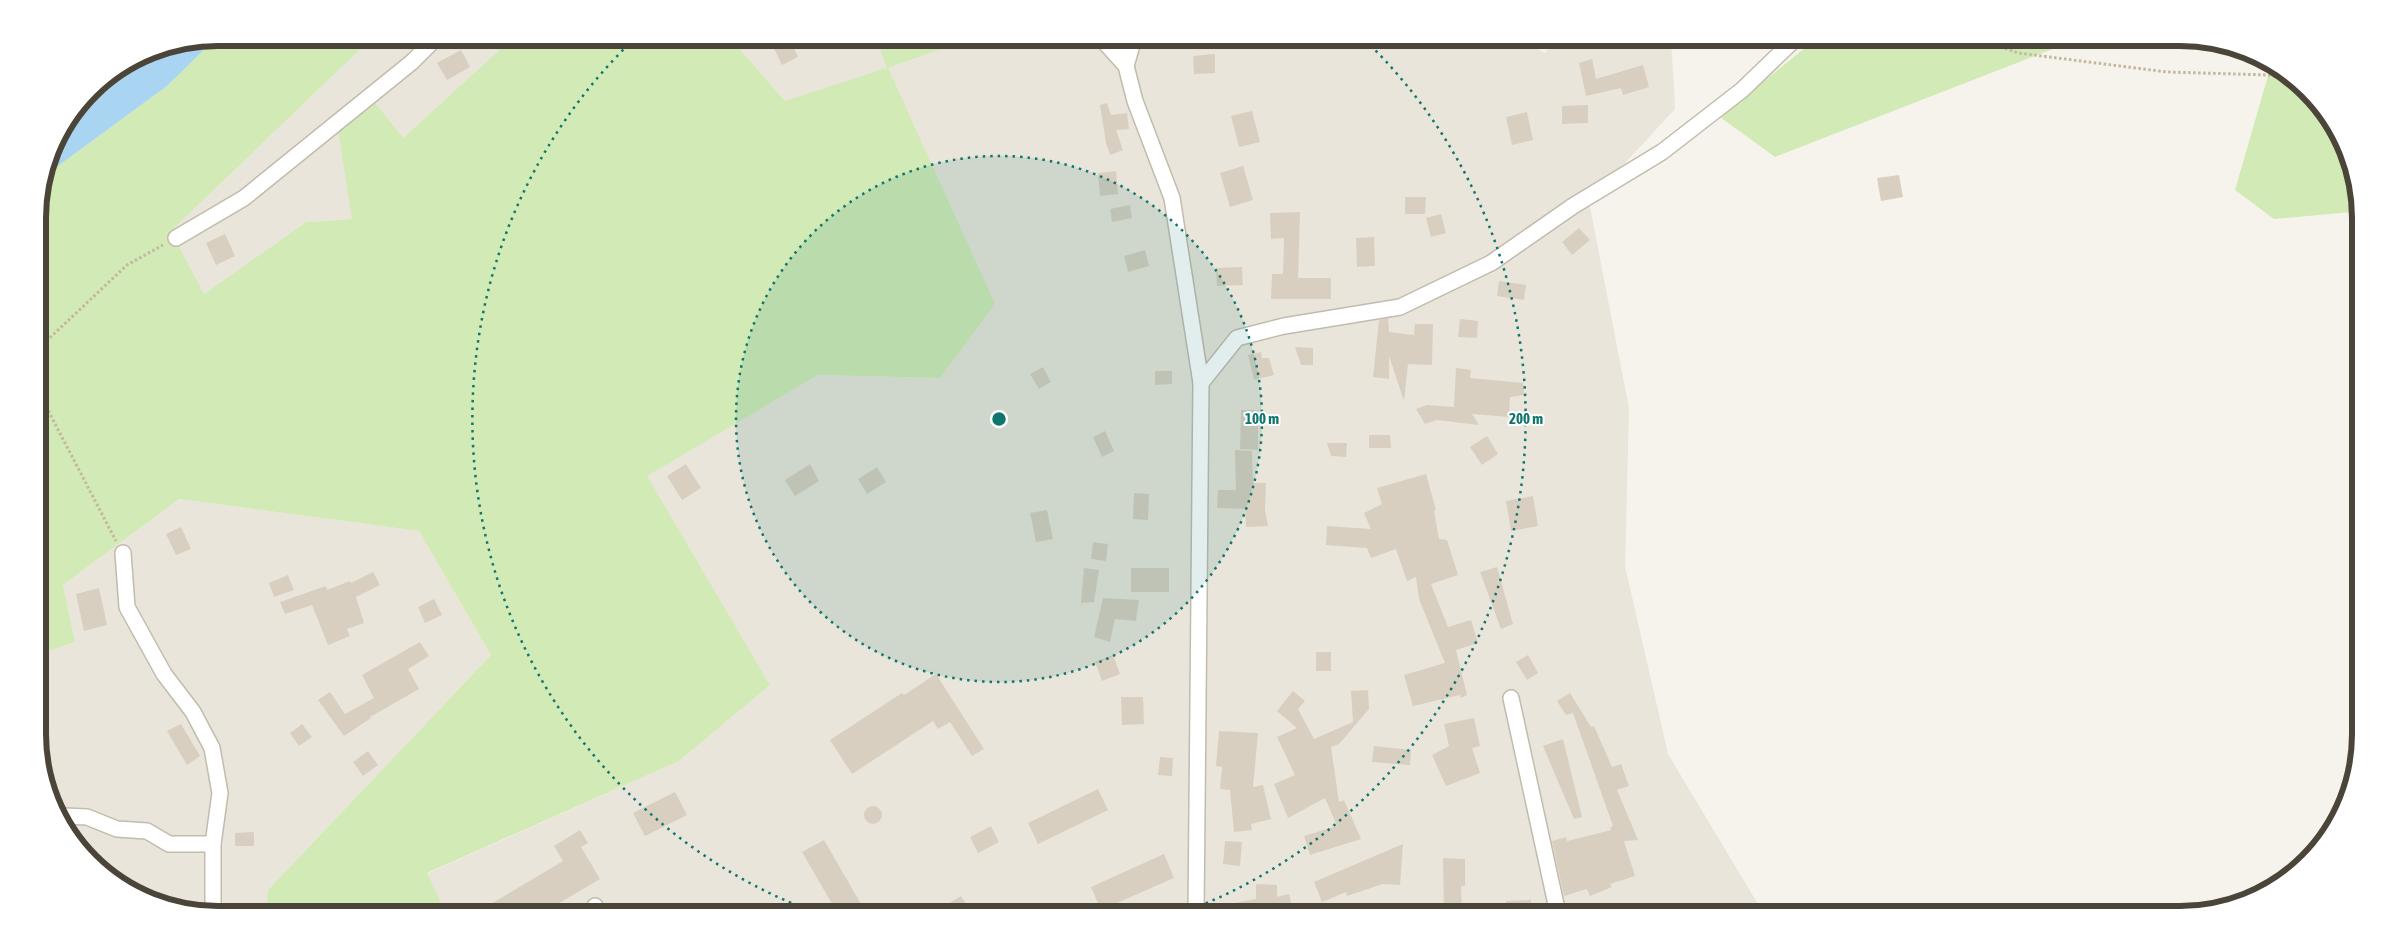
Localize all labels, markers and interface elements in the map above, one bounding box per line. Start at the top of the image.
centre of rings [990,410,1008,428]
text: 100 m [1245,410,1279,427]
text: 200 m [1509,410,1543,427]

